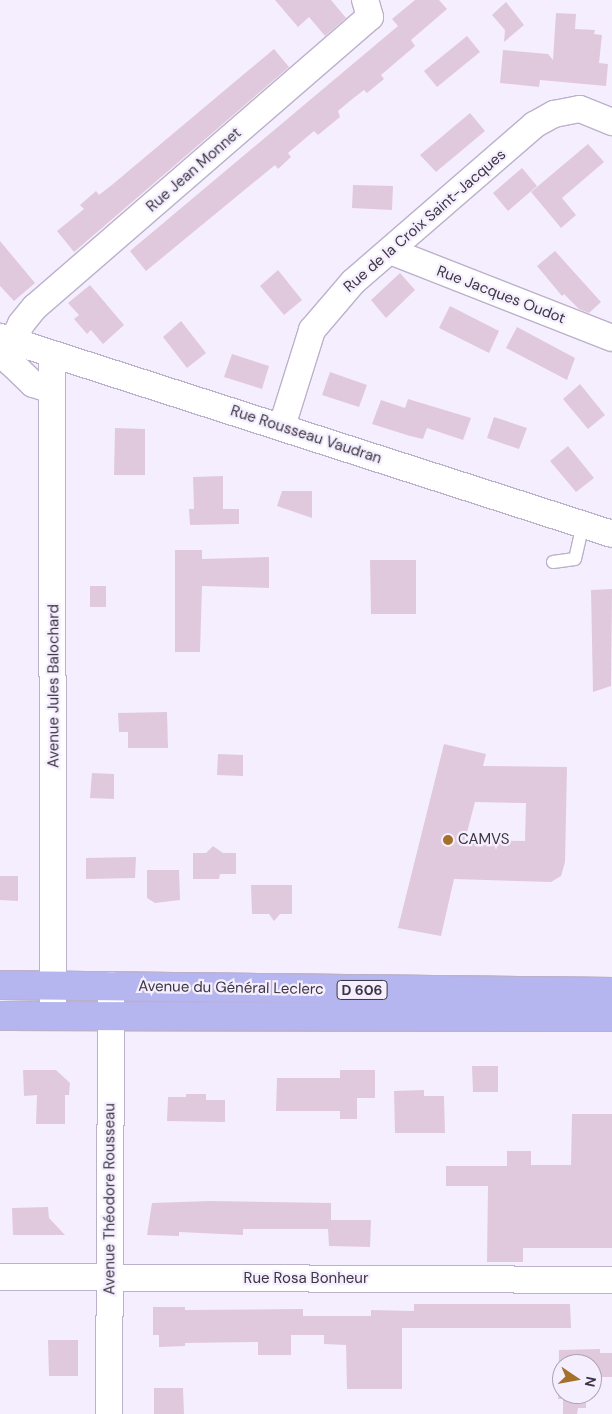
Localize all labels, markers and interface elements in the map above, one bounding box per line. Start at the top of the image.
street label: Rue Jean Monnet [143,124,245,216]
street label: Rue de la Croix Saint-Jacques [340,146,510,296]
street label: Rue Jacques Oudot [434,262,568,328]
street label: Rue Rousseau Vaudran [228,402,384,468]
street label: Avenue Jules Balochard [45,604,63,768]
place label: CAMVS [458,831,509,849]
marker: CAMVS [442,834,454,846]
street label: Avenue du Général Leclerc [138,977,324,999]
road number: D 606 [336,978,388,1002]
street label: Avenue Théodore Rousseau [101,1103,119,1295]
street label: Rue Rosa Bonheur [244,1270,368,1288]
north arrow [552,1354,602,1404]
text: N [581,1375,601,1389]

